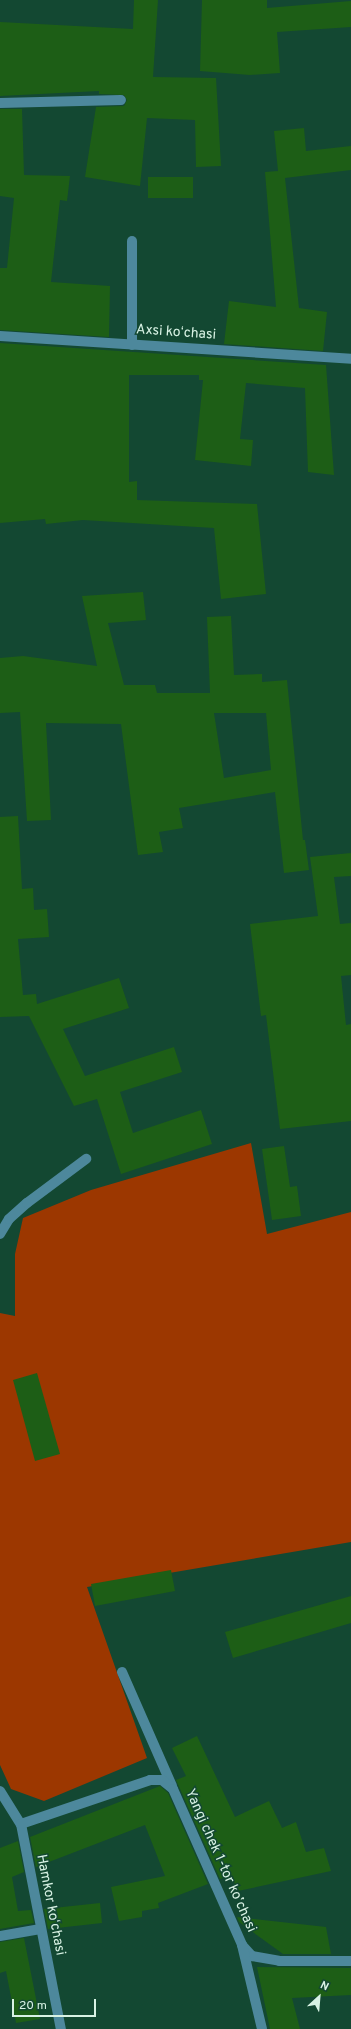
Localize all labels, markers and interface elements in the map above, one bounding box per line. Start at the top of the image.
street label: Axsi koʻchasi [135,322,217,344]
street label: Yangi chek 1-tor koʼchasi [181,1787,259,1935]
street label: Hamkor koʻchasi [32,1853,68,1957]
north arrow [299,1977,339,2017]
text: N [318,1978,331,1994]
scale bar [14,1991,98,2017]
text: 20 m [19,1998,47,2014]

